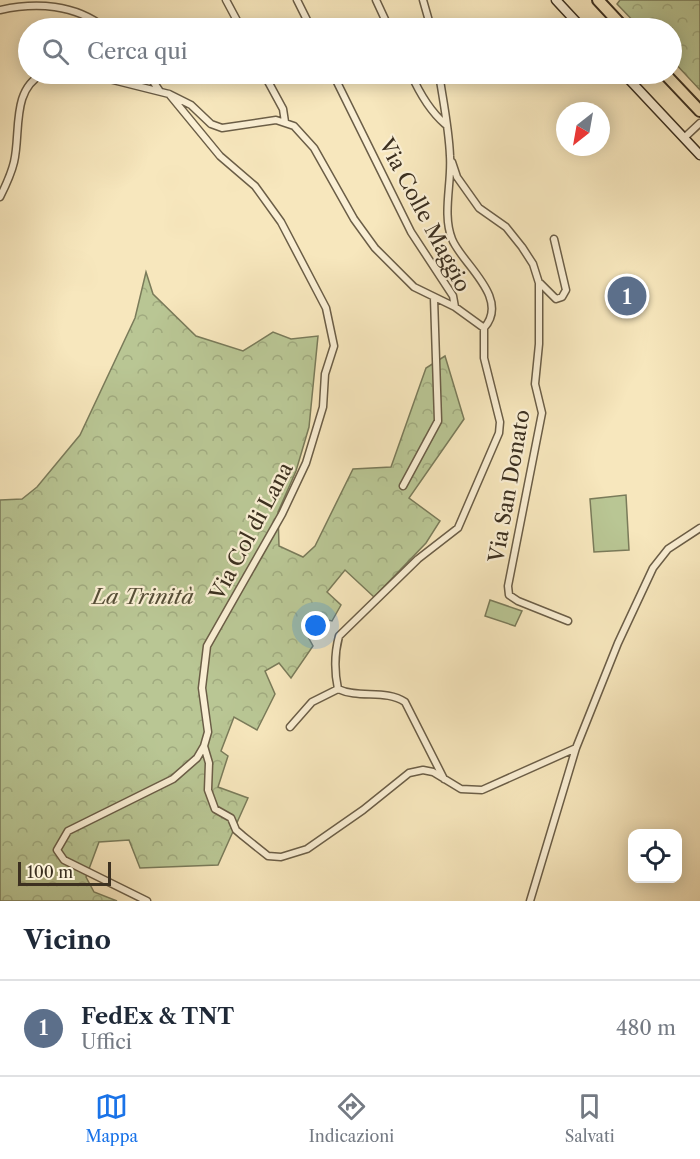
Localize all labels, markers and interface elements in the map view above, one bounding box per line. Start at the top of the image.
search box [18,18,682,84]
icon: search [39,35,72,68]
text: Cerca qui [87,38,188,65]
north arrow [556,102,610,156]
street label: Via Colle Maggio [374,133,476,296]
pin: 1 [608,274,646,318]
street label: Via San Donato [483,408,535,565]
street label: Via Col di Lana [204,457,298,605]
park label: La Trinità [90,584,194,609]
your location [301,611,330,640]
map controls [628,829,682,883]
button: locate [628,829,682,883]
scale bar [18,859,111,886]
text: 100 m [27,862,73,882]
text: Vicino [24,924,111,956]
text: FedEx & TNT [81,1003,234,1030]
text: 1 [39,1016,48,1040]
text: 480 m [616,1016,676,1040]
text: Uffici [81,1030,132,1054]
tab: Mappa [85,1090,138,1146]
tab: Indicazioni [309,1090,394,1146]
tab: Salvati [565,1090,615,1146]

